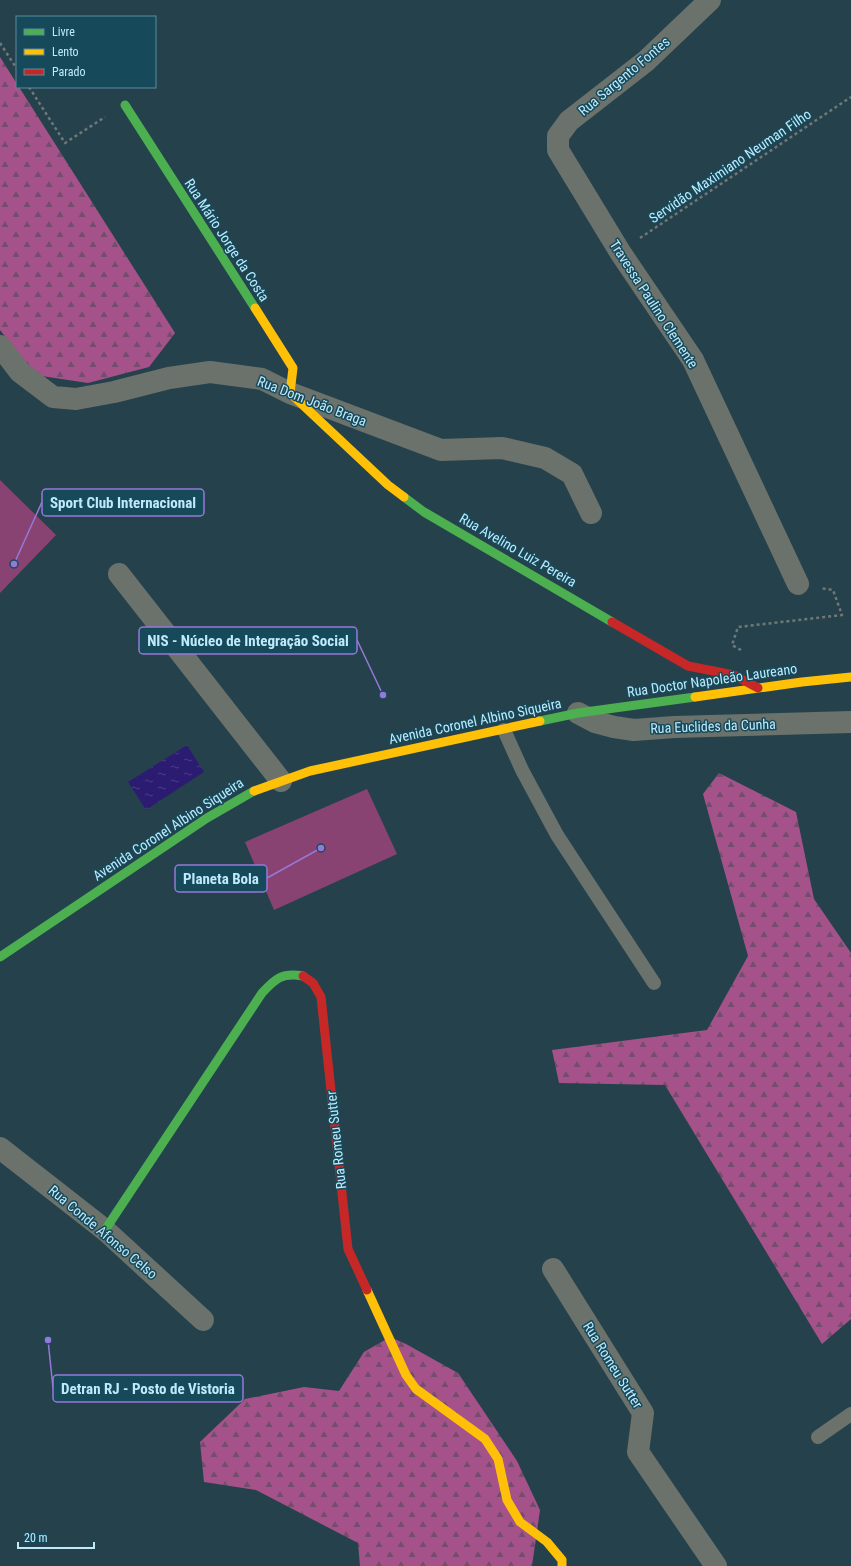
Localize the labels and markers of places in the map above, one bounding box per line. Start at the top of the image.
callout: Sport Club Internacional [42,489,204,516]
callout: NIS - Núcleo de Integração Social [139,627,357,654]
callout: Planeta Bola [175,865,267,892]
callout: Detran RJ - Posto de Vistoria [53,1375,243,1402]

